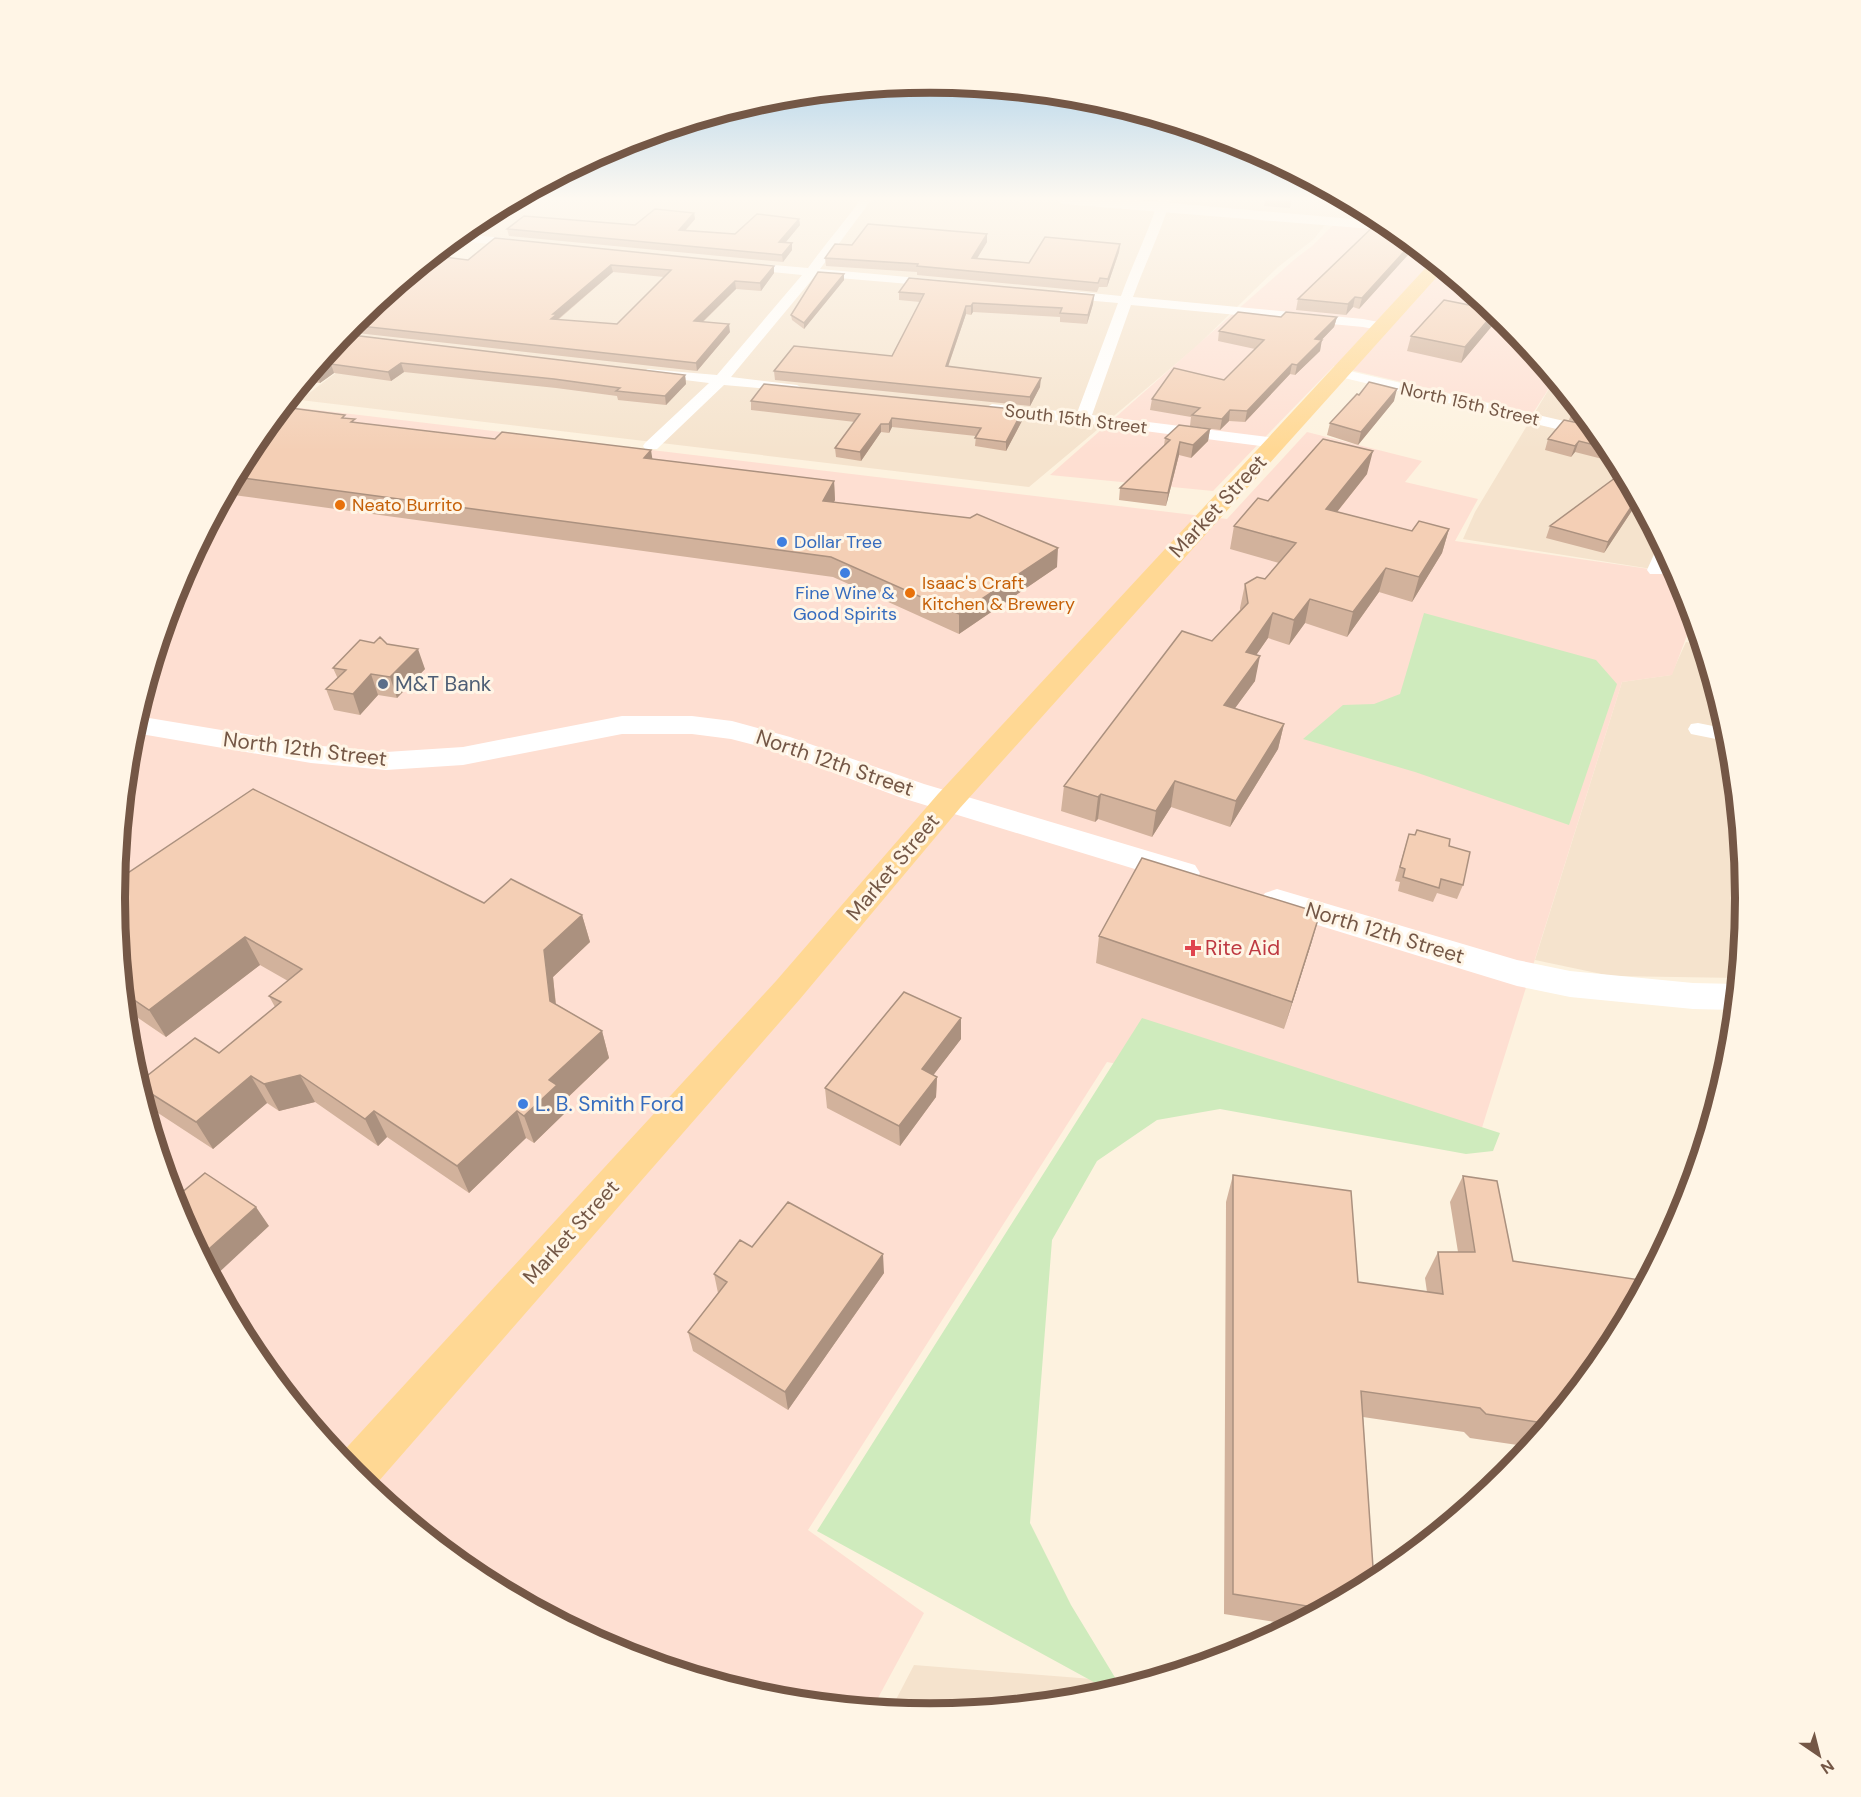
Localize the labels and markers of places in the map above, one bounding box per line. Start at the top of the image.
place label: Neato Burrito [352,493,463,517]
marker: Neato Burrito [333,498,347,512]
place label: Dollar Tree [794,530,882,554]
marker: Dollar Tree [775,535,789,549]
marker: Fine Wine & Good Spirits [838,566,852,580]
place label: Isaac's Craft Kitchen & Brewery [922,571,1075,616]
place label: Fine Wine & Good Spirits [793,581,897,626]
marker: Isaac's Craft Kitchen & Brewery [903,586,917,600]
place label: M&T Bank [395,670,492,698]
marker: M&T Bank [376,677,390,691]
place label: Rite Aid [1205,934,1280,962]
marker: Rite Aid [1186,941,1200,955]
place label: L. B. Smith Ford [535,1090,684,1118]
marker: L. B. Smith Ford [516,1097,530,1111]

